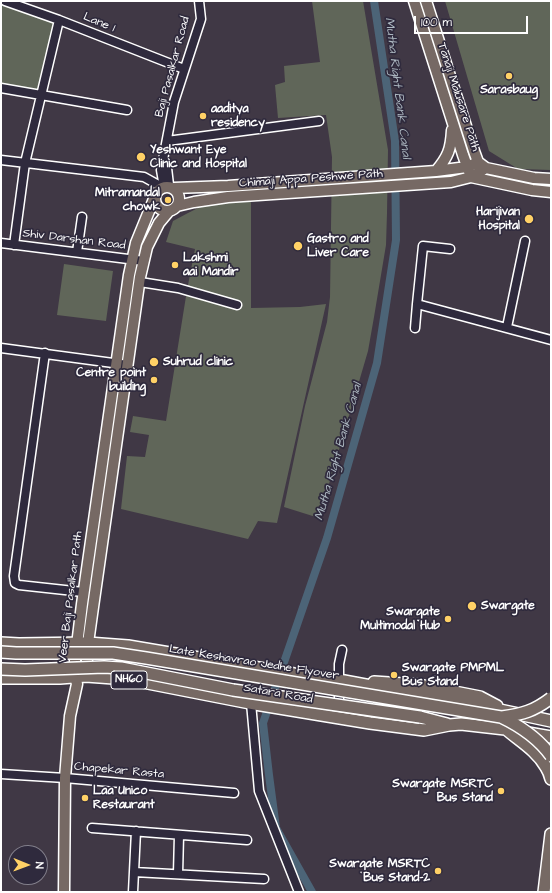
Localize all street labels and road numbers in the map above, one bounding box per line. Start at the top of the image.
street label: Lane 1 [81,10,117,36]
street label: Baji Pasalkar Road [153,15,193,119]
street label: Tanaji Malusare Path [434,41,482,153]
street label: Chimaji Appa Peshwe Path [239,167,383,191]
street label: Shiv Darshan Road [22,227,126,253]
street label: Veer Baji Pasalkar Path [56,530,86,664]
street label: Late Keshavrao Jedhe Flyover [168,642,340,684]
road number: NH60 [111,671,147,689]
street label: Satara Road [242,681,314,707]
street label: Chapekar Rasta [73,760,165,782]

